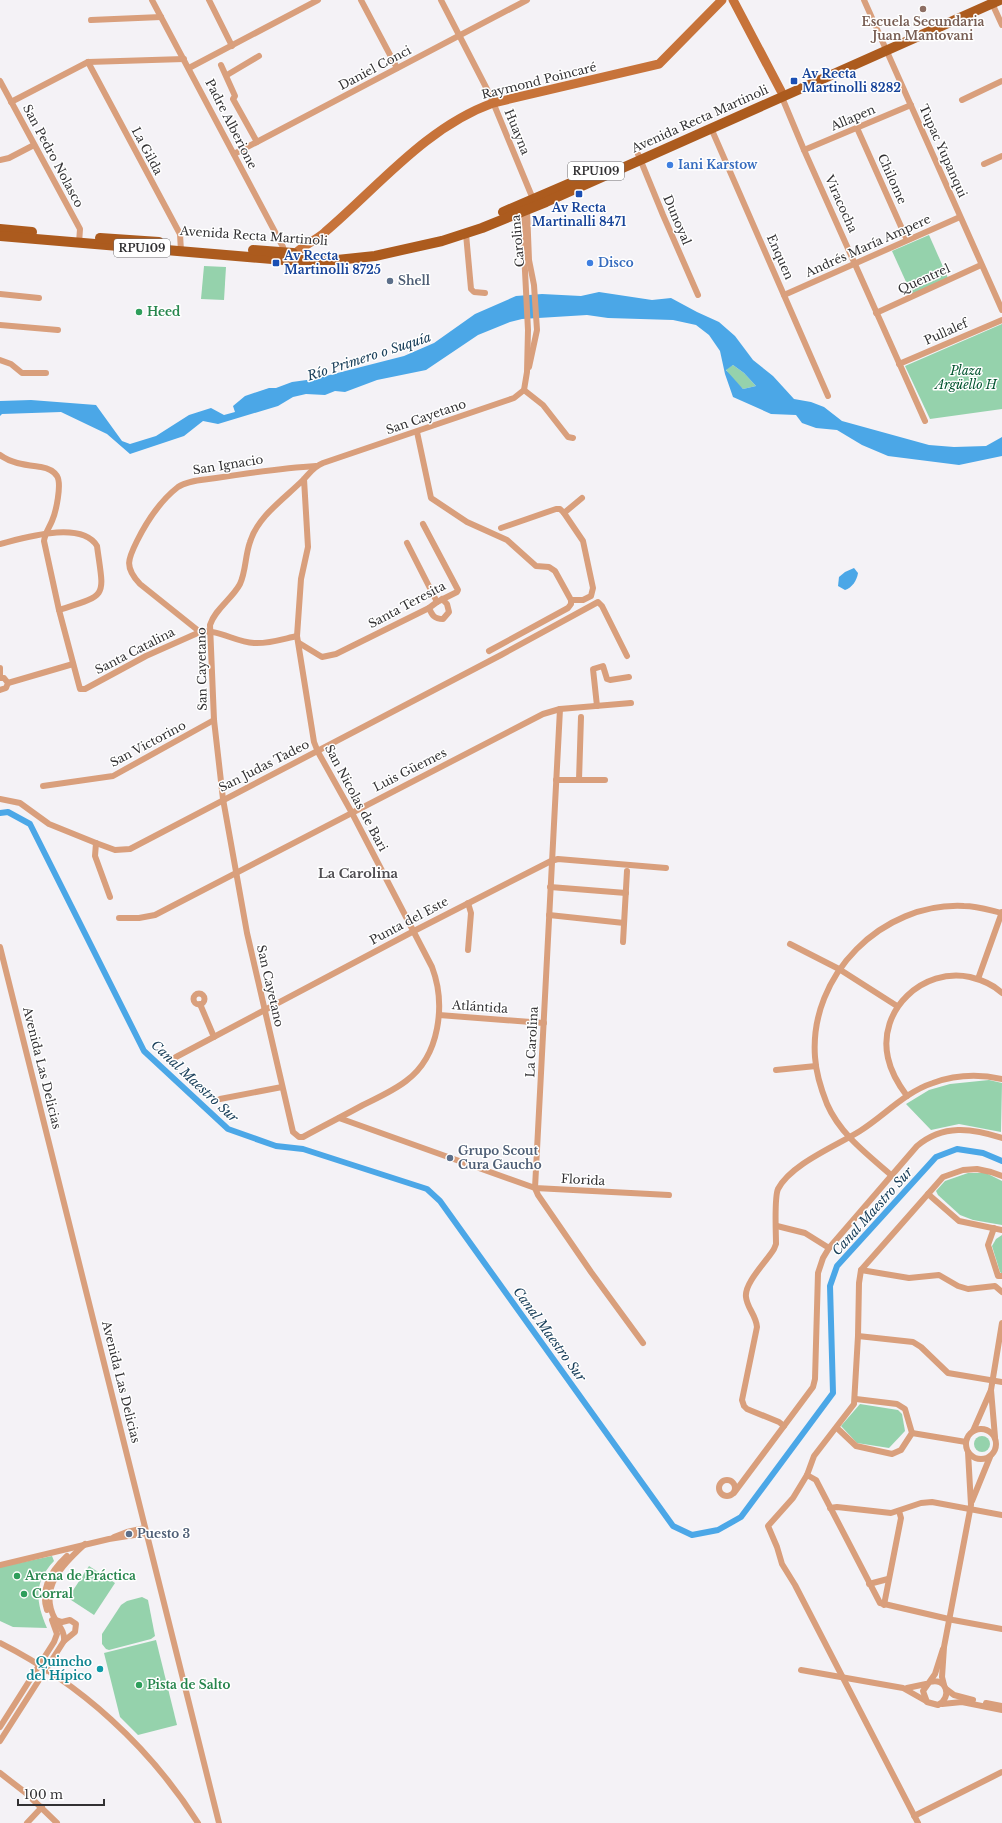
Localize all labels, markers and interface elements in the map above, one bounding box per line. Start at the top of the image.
marker: Escuela Secundaria Juan Mantovani [918,4,928,14]
place label: Escuela Secundaria Juan Mantovani [862,14,984,43]
street label: Daniel Conci [336,42,414,93]
street label: Raymond Poincaré [480,59,598,102]
place label: Av Recta Martinolli 8282 [801,66,901,95]
street label: Padre Alberione [202,76,261,171]
marker: Av Recta Martinolli 8282 [789,76,799,86]
street label: Avenida Recta Martinoli [628,82,771,156]
street label: Allapen [827,101,877,134]
street label: San Pedro Nolasco [20,102,87,210]
street label: Tupac Yupanqui [916,102,971,200]
street label: Huayna [502,107,534,157]
street label: La Gilda [129,124,166,177]
street label: Chilome [875,151,910,206]
place label: Iani Karstow [678,157,758,172]
marker: Iani Karstow [665,160,675,170]
road number: RPU109 [568,162,624,180]
street label: Viracocha [822,172,861,235]
marker: Av Recta Martinalli 8471 [574,189,584,199]
street label: Dunoyal [660,193,695,247]
place label: Av Recta Martinalli 8471 [532,200,626,229]
street label: Andrés María Ampere [802,211,933,280]
street label: Carolina [508,214,527,268]
street label: Avenida Recta Martinoli [179,223,329,248]
street label: Enquen [764,232,797,282]
road number: RPU109 [114,239,170,257]
place label: Av Recta Martinolli 8725 [283,248,381,277]
place label: Disco [598,255,634,270]
marker: Av Recta Martinolli 8725 [271,258,281,268]
marker: Disco [585,258,595,268]
street label: Quentrel [895,260,952,297]
place label: Shell [398,273,431,288]
marker: Shell [385,276,395,286]
place label: Heed [147,304,181,319]
marker: Heed [134,307,144,317]
street label: Pullalef [922,314,972,348]
water label: Río Primero o Suquía [304,328,433,385]
park label: Plaza Argüello H [933,363,998,392]
street label: San Cayetano [384,396,468,437]
street label: San Ignacio [192,451,264,477]
street label: Santa Teresita [366,578,448,631]
street label: Santa Catalina [92,624,177,677]
street label: San Cayetano [193,627,210,711]
street label: San Victorino [107,717,188,770]
street label: San Judas Tadeo [216,736,312,795]
street label: San Nicolas de Bari [322,742,391,854]
street label: Luis Güemes [371,745,449,794]
district label: La Carolina [318,865,399,882]
street label: Punta del Este [367,893,451,948]
street label: San Cayetano [254,943,287,1029]
street label: Atlántida [451,997,509,1016]
street label: Avenida Las Delicias [20,1004,65,1130]
street label: La Carolina [522,1006,541,1078]
water label: Canal Maestro Sur [148,1037,243,1127]
place label: Grupo Scout Cura Gaucho [458,1143,542,1172]
marker: Grupo Scout Cura Gaucho [445,1153,455,1163]
water label: Canal Maestro Sur [828,1163,917,1259]
street label: Florida [560,1171,606,1188]
water label: Canal Maestro Sur [510,1284,590,1386]
street label: Avenida Las Delicias [99,1318,144,1444]
place label: Puesto 3 [137,1526,190,1541]
marker: Puesto 3 [124,1529,134,1539]
place label: Arena de Práctica [24,1568,136,1583]
marker: Arena de Práctica [12,1571,22,1581]
place label: Corral [32,1586,74,1601]
marker: Corral [19,1589,29,1599]
place label: Quincho del Hípico [26,1654,92,1683]
marker: Quincho del Hípico [95,1664,105,1674]
place label: Pista de Salto [147,1677,230,1692]
marker: Pista de Salto [134,1680,144,1690]
scale bar [18,1781,104,1807]
text: 100 m [24,1787,63,1802]

